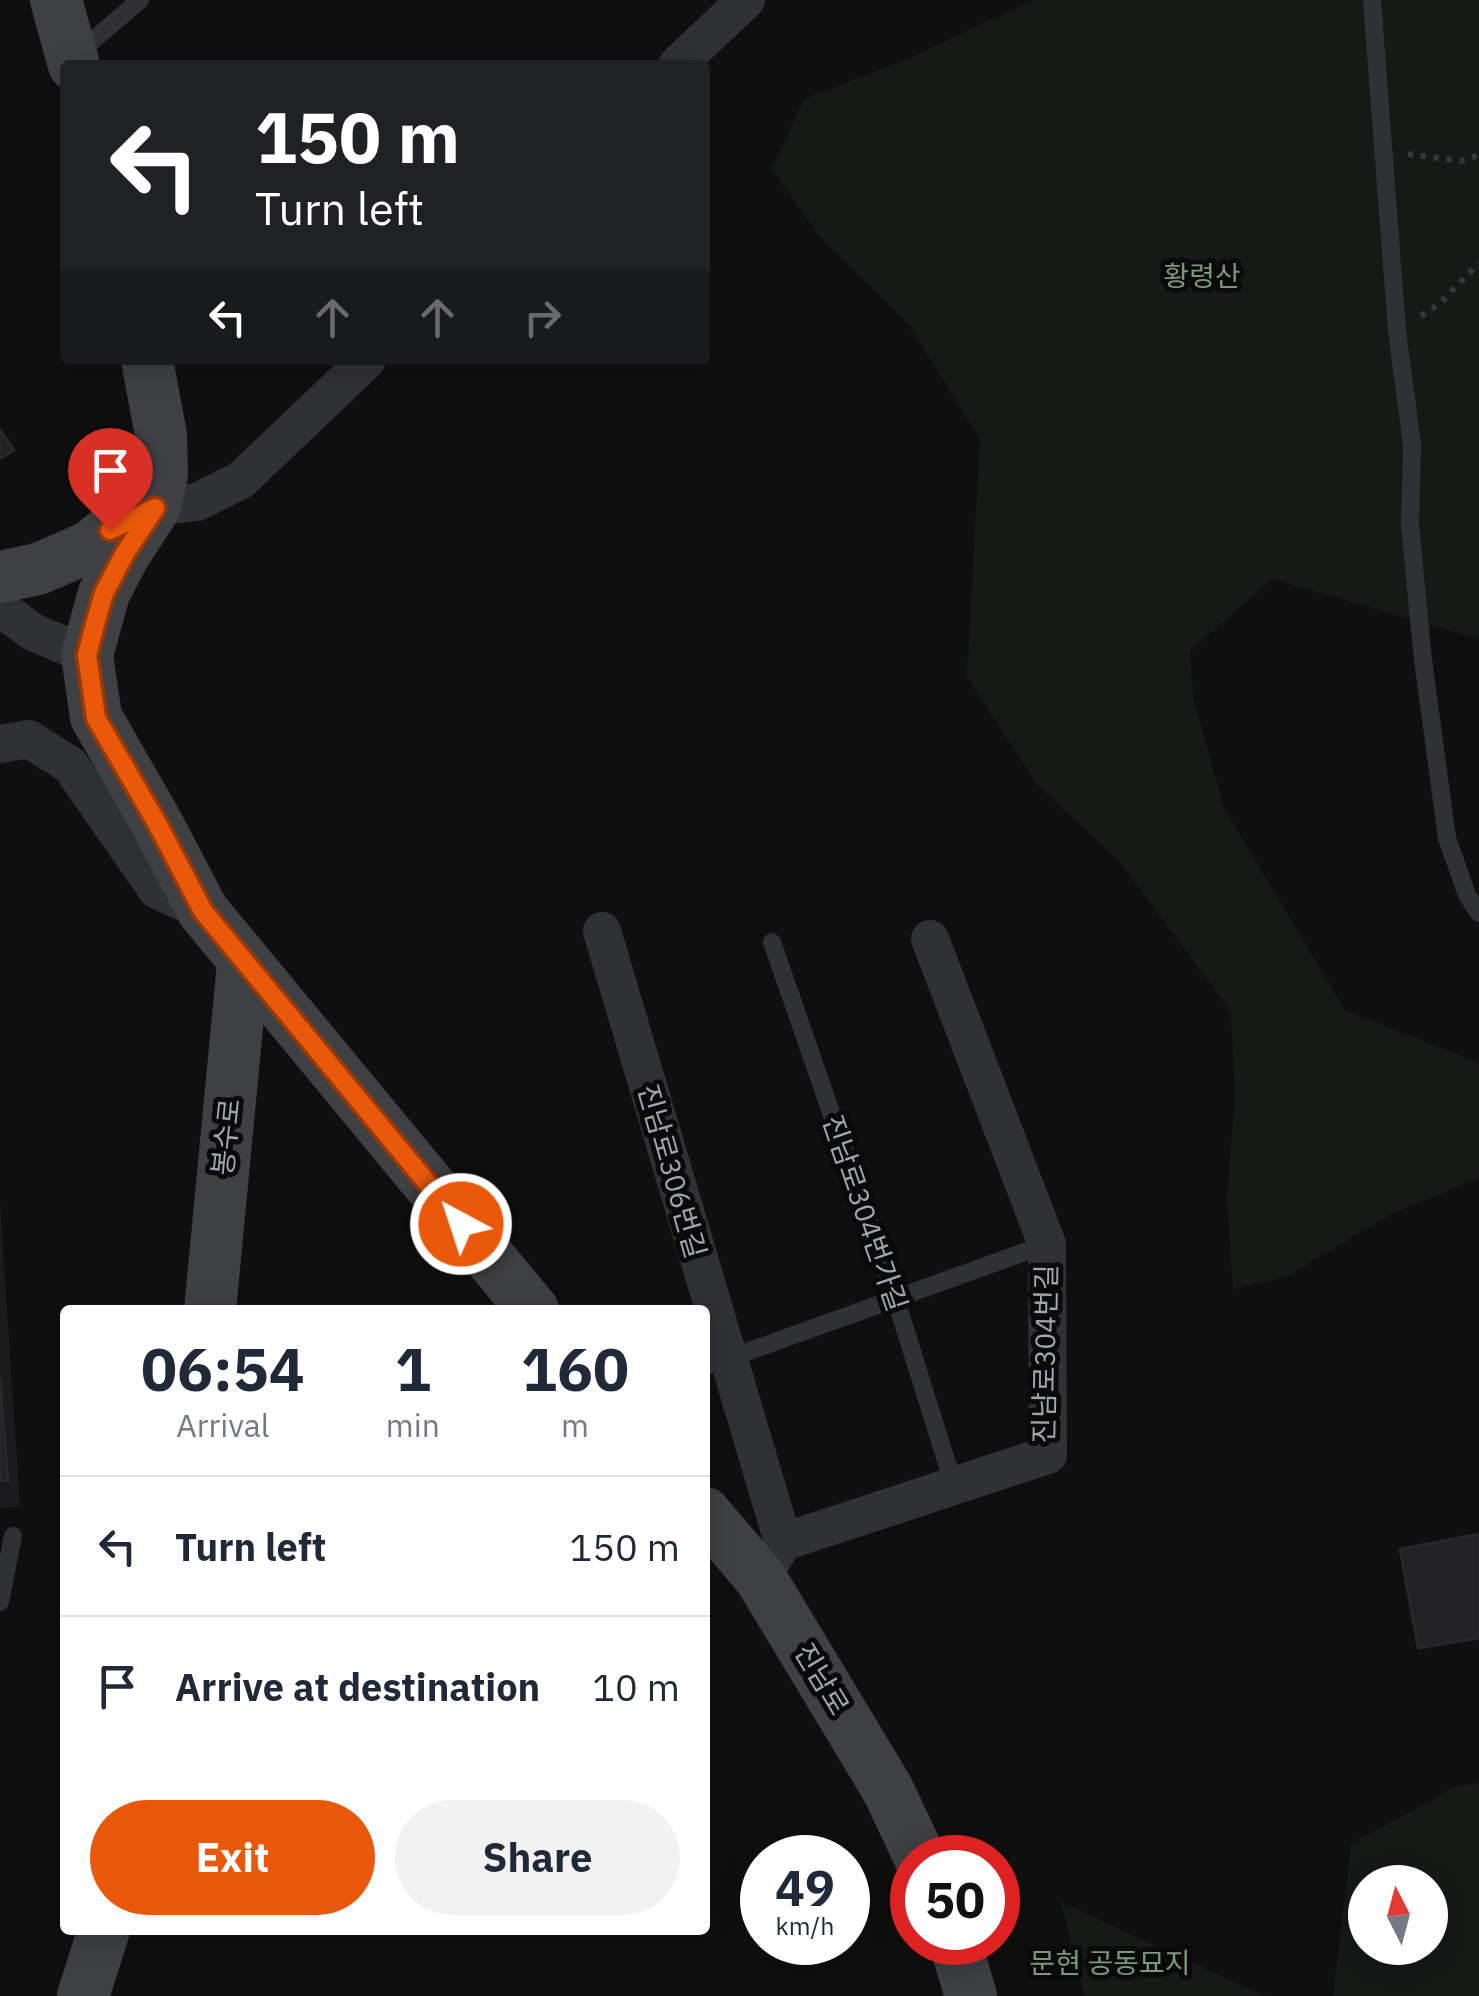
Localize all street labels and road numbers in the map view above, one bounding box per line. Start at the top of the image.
street label: 진남로306번길 [630,1080,715,1262]
street label: 봉수로 [203,1097,248,1177]
street label: 진남로304번가길 [815,1110,916,1316]
street label: 진남로304번길 [1024,1264,1065,1444]
street label: 진남로 [787,1636,858,1721]

